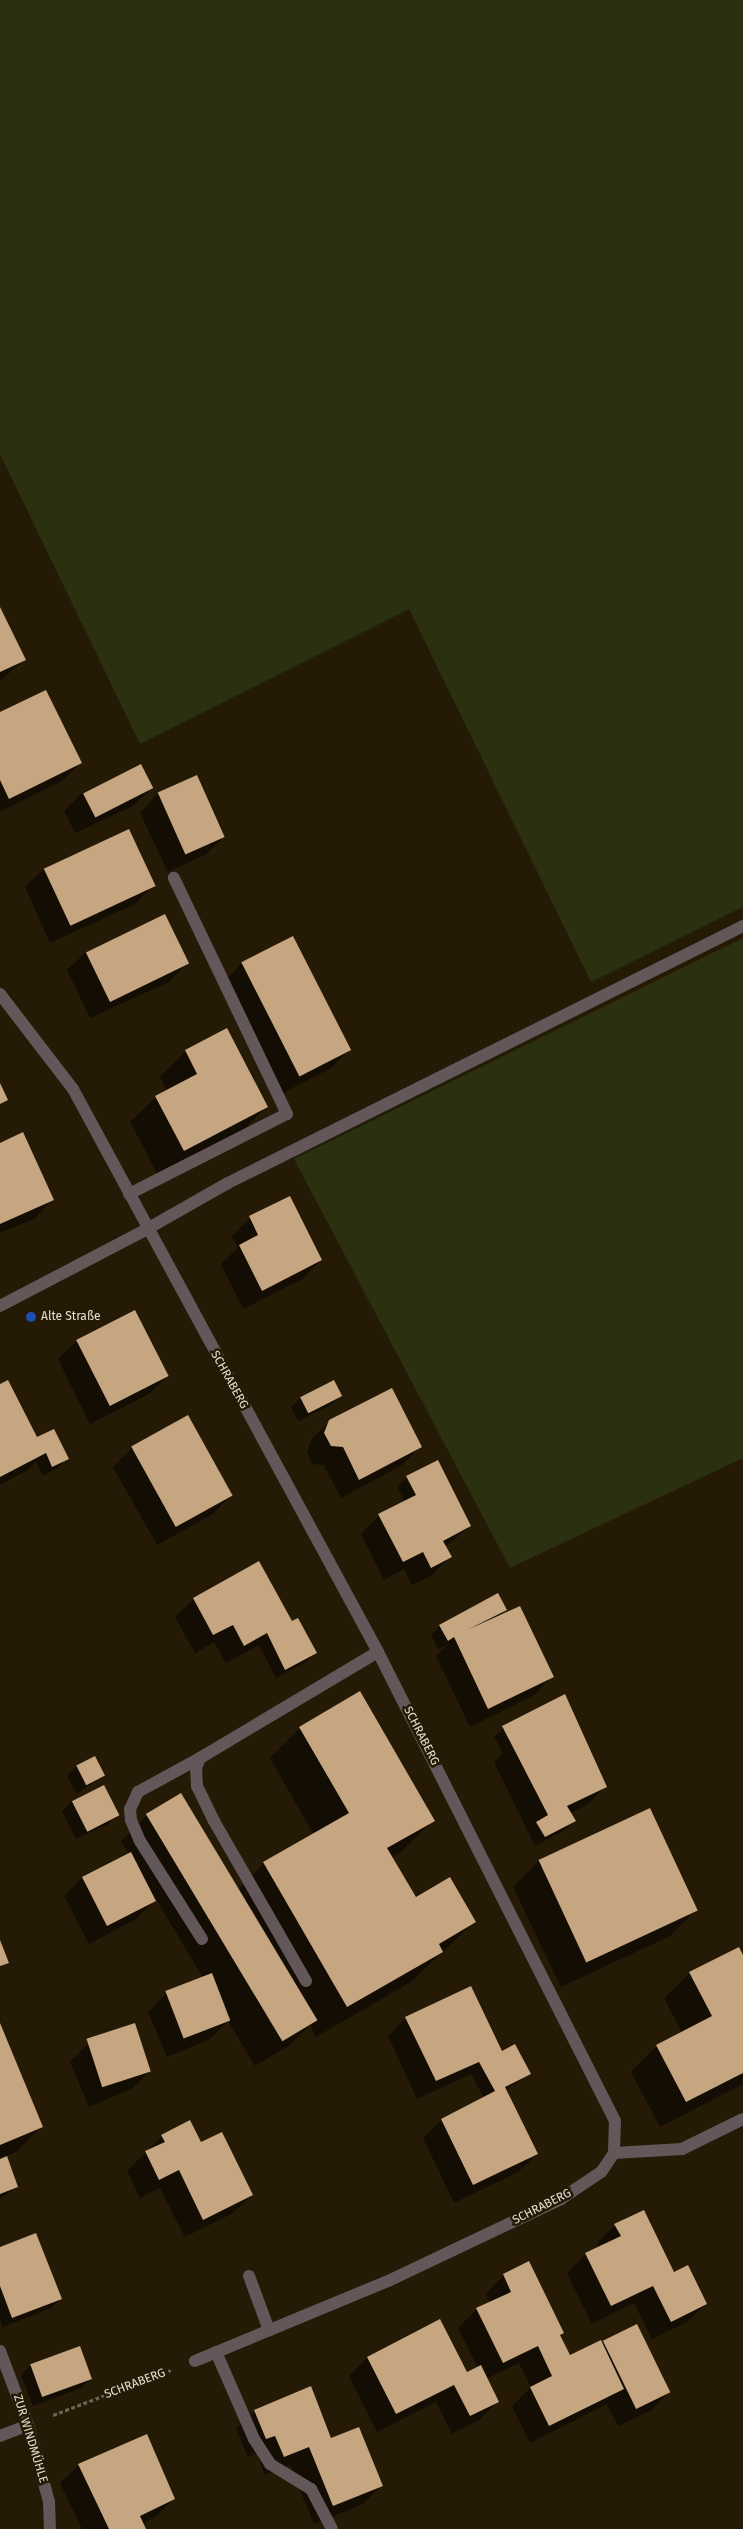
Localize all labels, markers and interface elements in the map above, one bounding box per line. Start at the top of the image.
place label: Alte Straße [41,1310,101,1324]
marker: Alte Straße [25,1311,37,1323]
street label: SCHRABERG [207,1349,251,1411]
street label: SCHRABERG [400,1704,442,1768]
street label: SCHRABERG [510,2186,574,2228]
street label: SCHRABERG [103,2366,167,2402]
street label: ZUR WINDMÜHLE [10,2393,50,2485]

